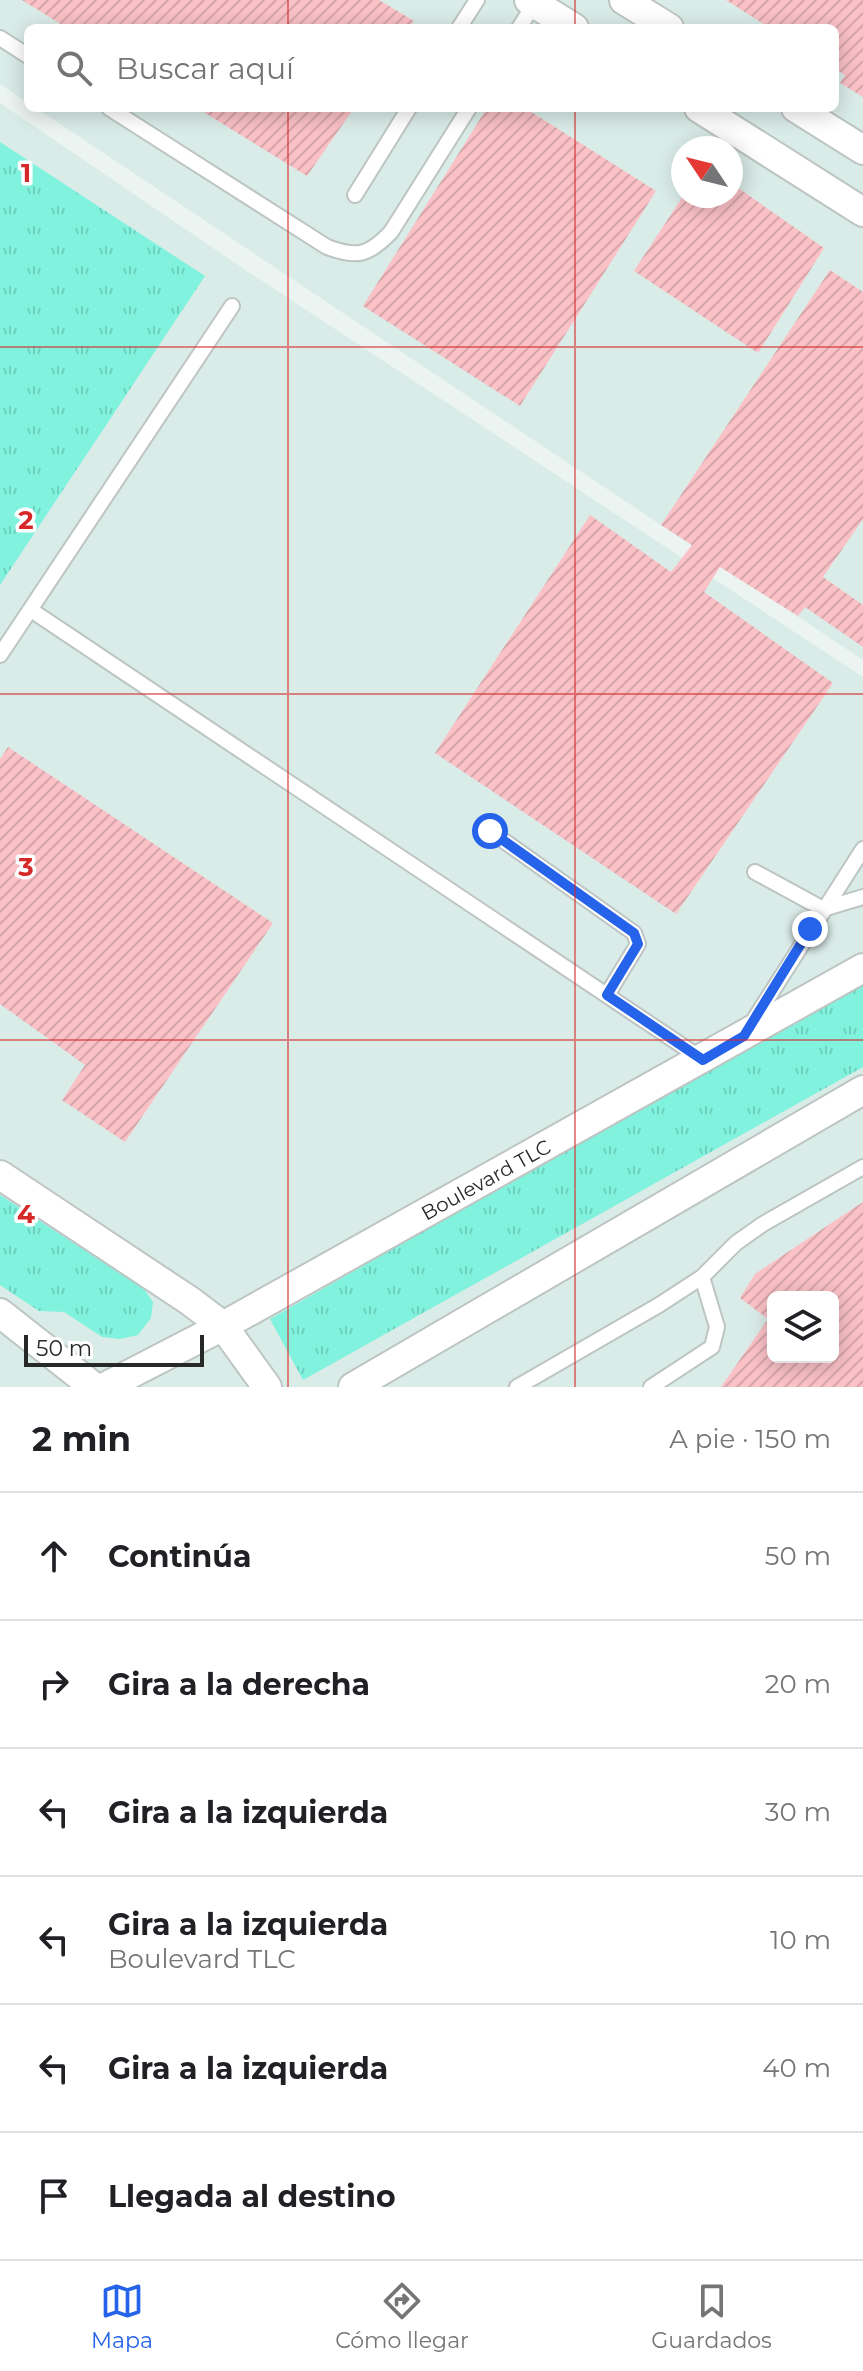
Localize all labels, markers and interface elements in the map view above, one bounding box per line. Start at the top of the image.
search box [24,24,839,112]
icon: search [52,46,96,90]
text: Buscar aquí [116,50,294,87]
north arrow [671,136,743,208]
text: 1 [21,157,31,189]
text: 2 [18,504,34,536]
route start [472,813,508,849]
text: 3 [17,851,34,883]
route end [792,911,828,947]
street label: Boulevard TLC [417,1135,555,1225]
text: 4 [17,1198,35,1230]
map controls [767,1291,839,1363]
button: layers [767,1291,839,1363]
scale bar [24,1331,204,1367]
text: 50 m [36,1335,92,1362]
text: 2 min [32,1418,131,1460]
text: A pie · 150 m [669,1423,831,1455]
icon: ahead [32,1534,76,1578]
text: Continúa [108,1538,251,1575]
text: 50 m [765,1540,831,1572]
icon: right [32,1662,76,1706]
text: Gira a la derecha [108,1666,370,1703]
text: 20 m [765,1668,831,1700]
icon: left [32,1790,76,1834]
text: Gira a la izquierda [108,1794,388,1831]
text: 30 m [765,1796,831,1828]
text: Gira a la izquierda [108,1906,388,1943]
icon: left [32,1918,76,1962]
text: 10 m [770,1924,831,1956]
text: Boulevard TLC [108,1943,296,1975]
icon: left [32,2046,76,2090]
text: Gira a la izquierda [108,2050,388,2087]
text: 40 m [762,2052,831,2084]
icon: arrive [32,2174,76,2218]
text: Llegada al destino [108,2178,396,2215]
tab: Mapa [91,2279,153,2354]
tab: Cómo llegar [335,2279,469,2354]
tab: Guardados [651,2279,772,2354]

